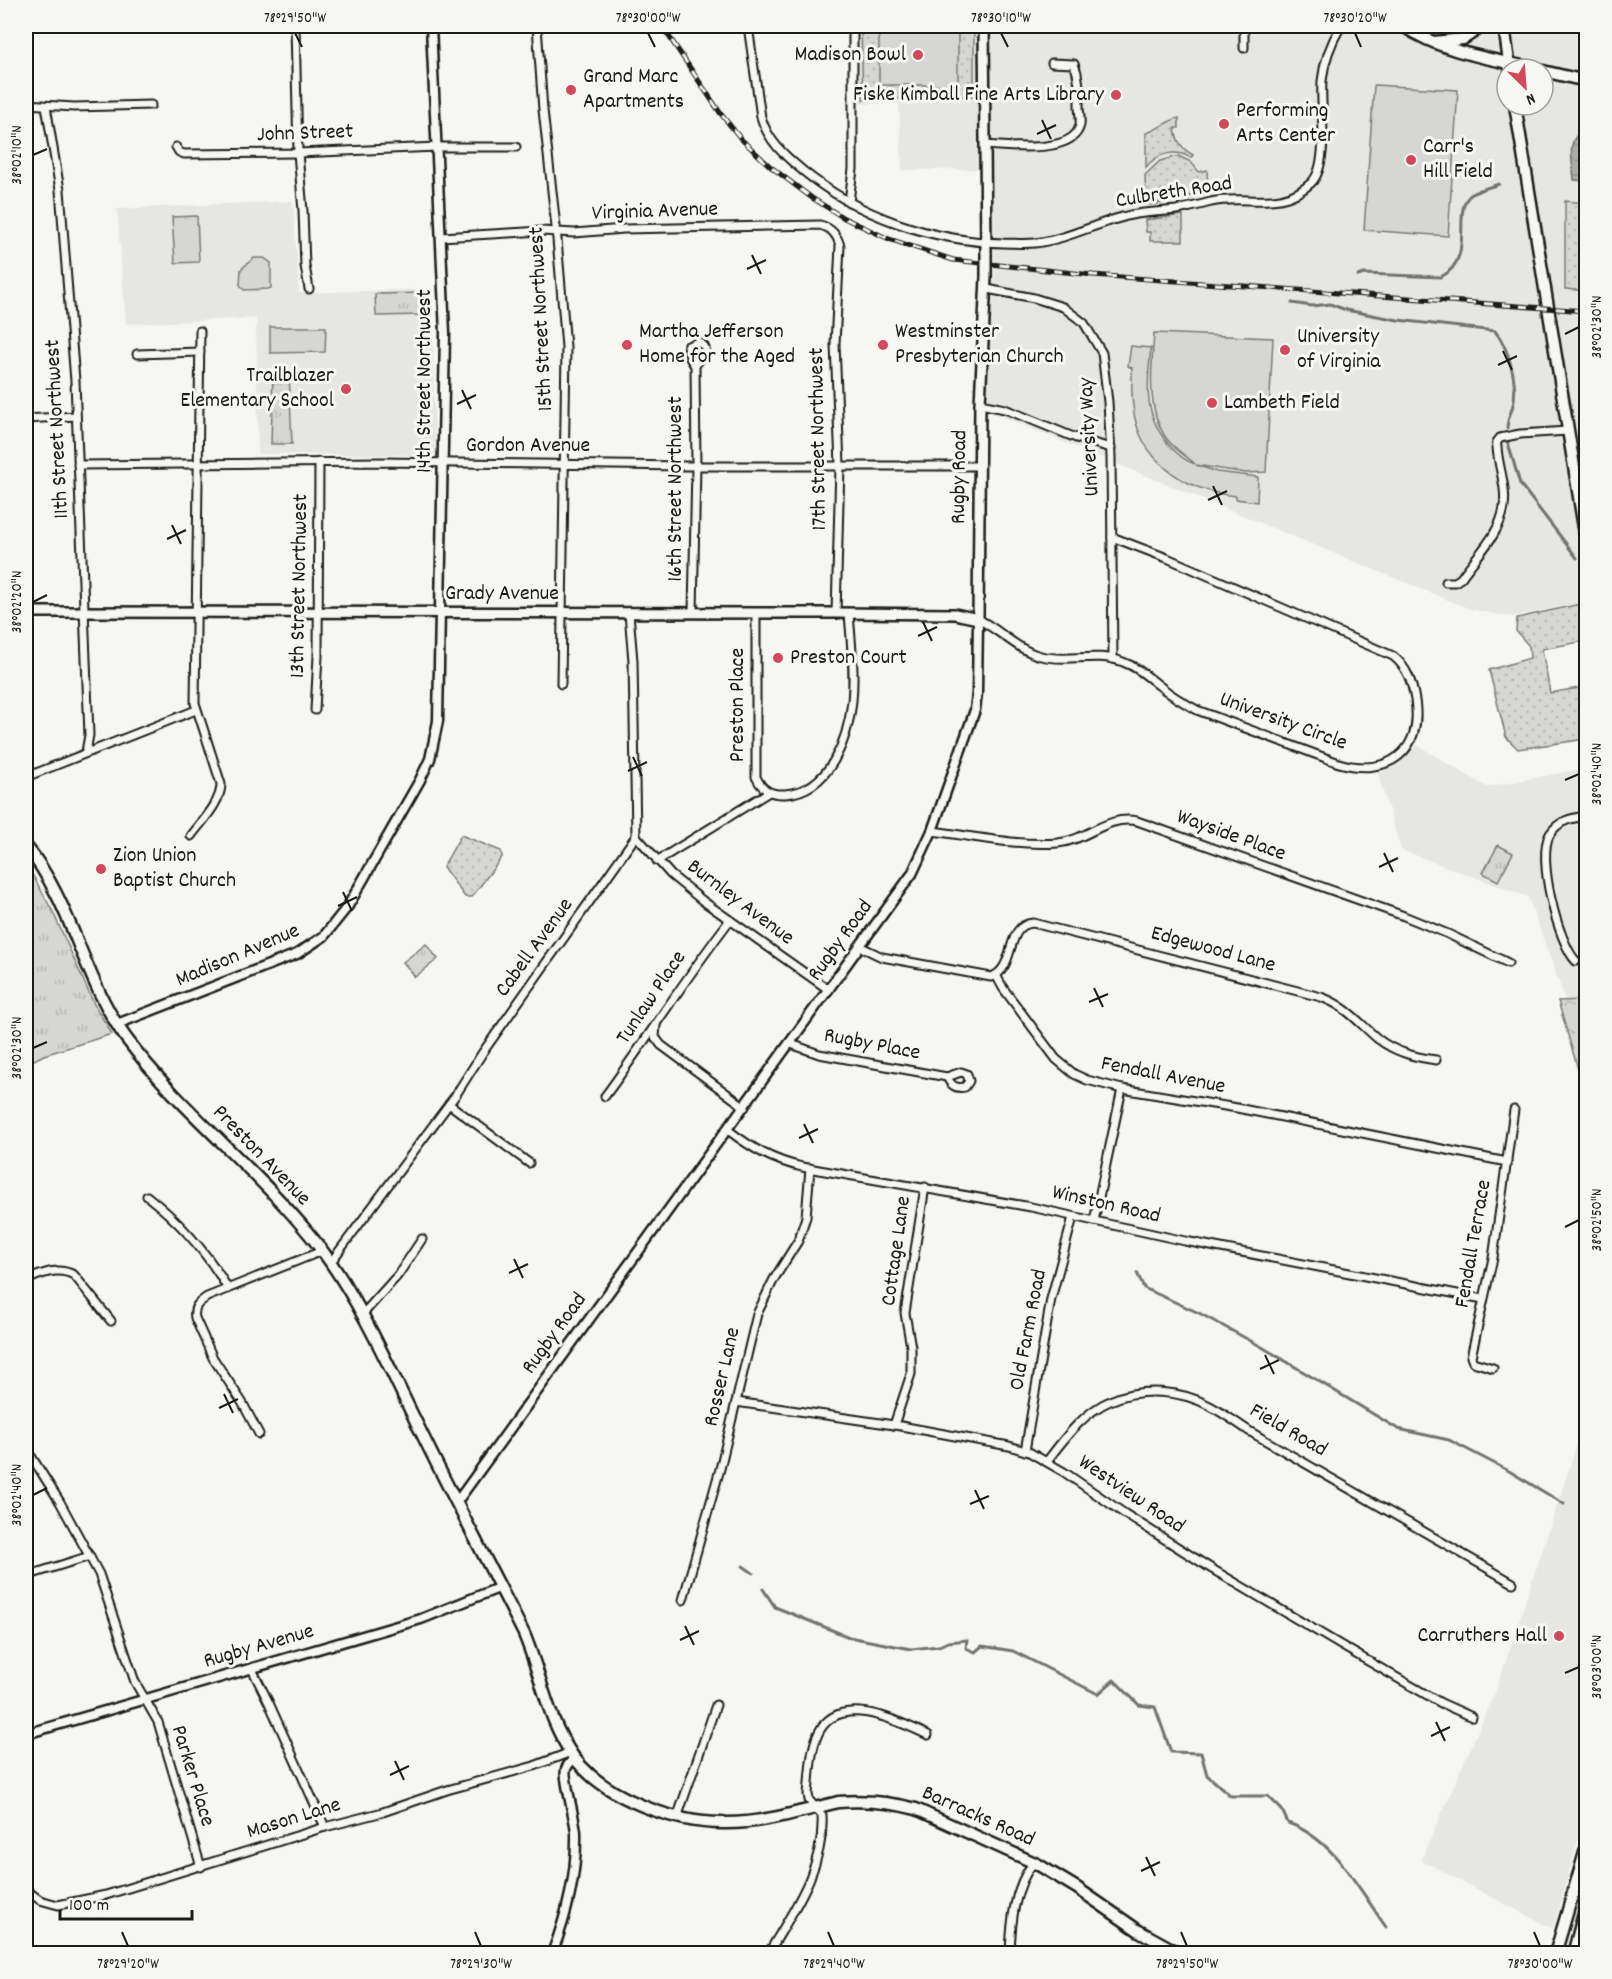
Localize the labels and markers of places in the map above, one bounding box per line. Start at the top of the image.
place label: Madison Bowl [795,40,906,71]
marker: Madison Bowl [911,48,925,62]
place label: Grand Marc Apartments [583,62,684,118]
place label: Fiske Kimball Fine Arts Library [853,80,1105,111]
marker: Grand Marc Apartments [564,83,578,97]
marker: Fiske Kimball Fine Arts Library [1109,88,1123,102]
place label: Performing Arts Center [1236,96,1336,152]
marker: Performing Arts Center [1217,117,1231,131]
place label: Carr's Hill Field [1423,132,1493,188]
marker: Carr's Hill Field [1404,153,1418,167]
place label: Martha Jefferson Home for the Aged [639,317,795,373]
place label: Westminster Presbyterian Church [895,317,1064,373]
place label: University of Virginia [1297,322,1381,378]
marker: Martha Jefferson Home for the Aged [620,338,634,352]
marker: Westminster Presbyterian Church [876,338,890,352]
marker: University of Virginia [1278,343,1292,357]
place label: Trailblazer Elementary School [180,361,335,417]
marker: Trailblazer Elementary School [339,382,353,396]
place label: Lambeth Field [1224,388,1340,419]
marker: Lambeth Field [1205,396,1219,410]
place label: Preston Court [790,643,907,674]
marker: Preston Court [771,651,785,665]
place label: Zion Union Baptist Church [113,841,236,897]
marker: Zion Union Baptist Church [94,862,108,876]
place label: Carruthers Hall [1418,1621,1547,1652]
marker: Carruthers Hall [1552,1629,1566,1643]

